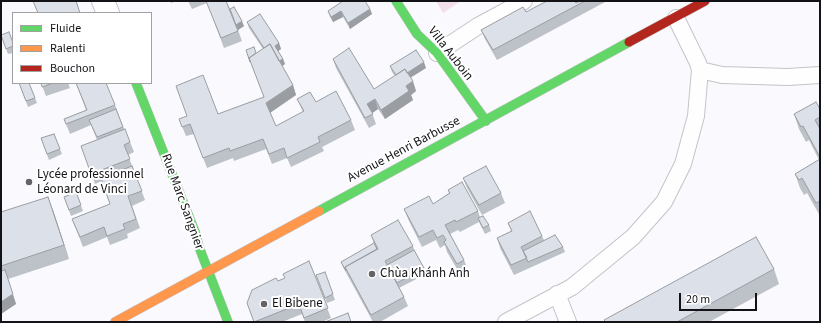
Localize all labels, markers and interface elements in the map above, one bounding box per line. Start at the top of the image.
legend [12,12,152,84]
text: Fluide [50,20,81,37]
street label: Villa Auboin [424,24,476,84]
text: Ralenti [50,40,85,57]
text: Bouchon [50,60,95,77]
street label: Avenue Henri Barbusse [345,114,463,186]
street label: Rue Marc Sangnier [157,152,207,252]
place label: Lycée professionnel Léonard de Vinci [37,167,144,198]
marker: Lycée professionnel Léonard de Vinci [24,177,34,187]
place label: Chùa Khánh Anh [380,266,470,282]
marker: Chùa Khánh Anh [367,269,377,279]
scale bar [681,285,759,311]
text: 20 m [686,291,710,308]
place label: El Bibene [272,296,323,312]
marker: El Bibene [259,299,269,309]

